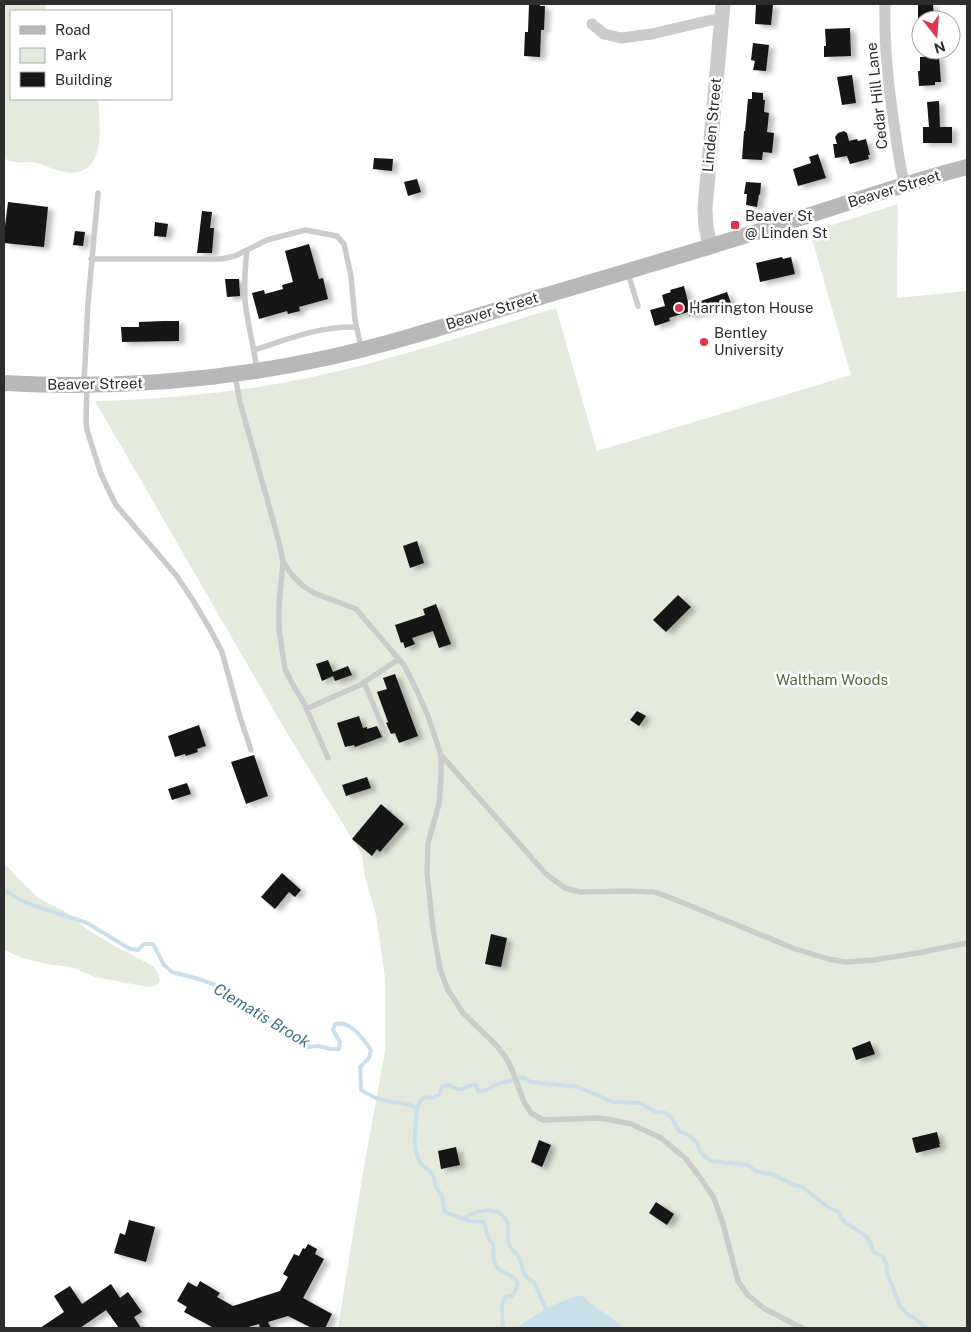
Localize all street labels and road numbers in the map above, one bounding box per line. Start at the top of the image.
street label: Cedar Hill Lane [862,42,891,150]
street label: Linden Street [699,77,724,173]
street label: Beaver Street [846,166,942,211]
street label: Beaver Street [444,288,540,333]
street label: Beaver Street [47,374,143,393]

